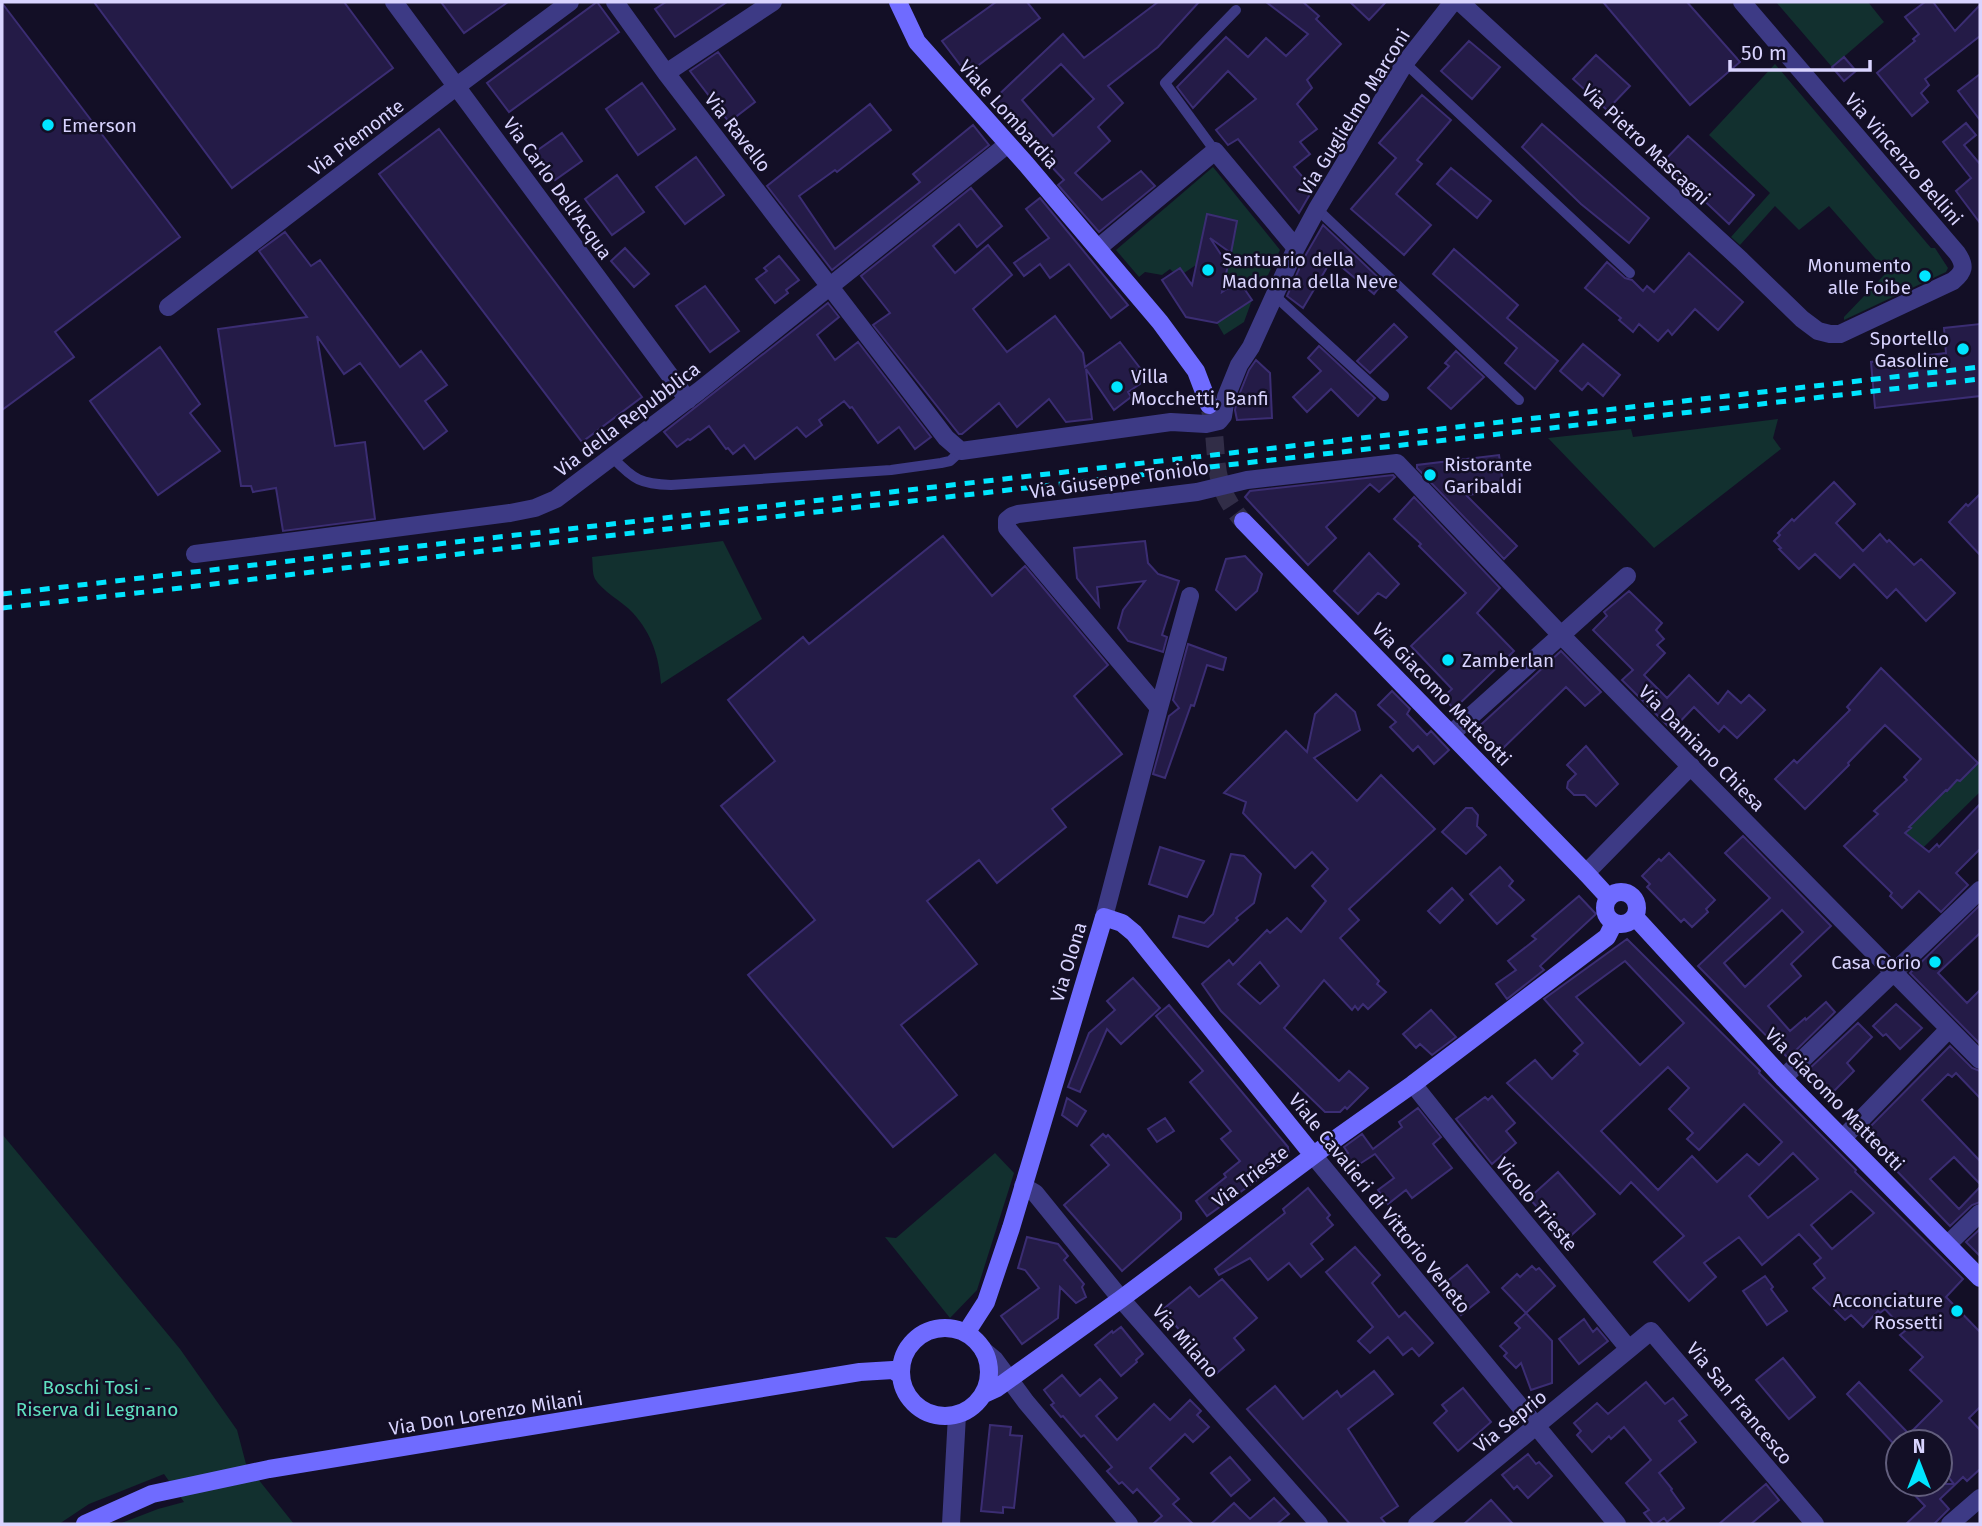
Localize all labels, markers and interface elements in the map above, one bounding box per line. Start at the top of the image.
street label: Via Guglielmo Marconi [1294,25,1415,200]
scale bar [1730,28,1870,72]
text: 50 m [1741,40,1787,66]
street label: Viale Lombardia [954,55,1064,174]
street label: Via Pietro Mascagni [1577,79,1715,210]
street label: Via Ravello [699,88,776,177]
street label: Via Vincenzo Bellini [1840,88,1967,230]
street label: Via Piemonte [304,94,409,181]
street label: Via Carlo Dell'Acqua [498,113,617,264]
place label: Emerson [62,114,137,137]
marker: Emerson [40,117,56,133]
place label: Santuario della Madonna della Neve [1222,248,1398,293]
place label: Monumento alle Foibe [1807,254,1911,299]
marker: Santuario della Madonna della Neve [1200,262,1216,278]
marker: Monumento alle Foibe [1917,268,1933,284]
place label: Sportello Gasoline [1870,327,1949,372]
marker: Sportello Gasoline [1955,341,1971,357]
street label: Via della Repubblica [550,357,705,482]
place label: Villa Mocchetti, Banfi [1131,365,1269,410]
marker: Villa Mocchetti, Banfi [1109,379,1125,395]
place label: Ristorante Garibaldi [1444,453,1532,498]
street label: Via Giuseppe Toniolo [1028,456,1210,503]
marker: Ristorante Garibaldi [1422,467,1438,483]
street label: Via Giacomo Matteotti [1367,618,1516,771]
place label: Zamberlan [1462,649,1554,672]
marker: Zamberlan [1440,652,1456,668]
street label: Via Damiano Chiesa [1634,680,1770,816]
street label: Via Olona [1045,919,1092,1005]
place label: Casa Corio [1831,951,1921,974]
marker: Casa Corio [1927,954,1943,970]
street label: Via Giacomo Matteotti [1760,1023,1909,1176]
street label: Viale Cavalieri di Vittorio Veneto [1284,1089,1475,1318]
street label: Via Trieste [1208,1140,1293,1212]
street label: Vicolo Trieste [1491,1153,1583,1256]
place label: Acconciature Rossetti [1833,1289,1943,1334]
street label: Via Milano [1148,1300,1224,1383]
marker: Acconciature Rossetti [1949,1303,1965,1319]
street label: Via San Francesco [1682,1337,1797,1469]
park label: Boschi Tosi - Riserva di Legnano [16,1376,178,1421]
street label: Via Seprio [1469,1385,1551,1458]
street label: Via Don Lorenzo Milani [388,1387,585,1440]
north arrow [1884,1428,1954,1498]
text: N [1913,1435,1925,1458]

